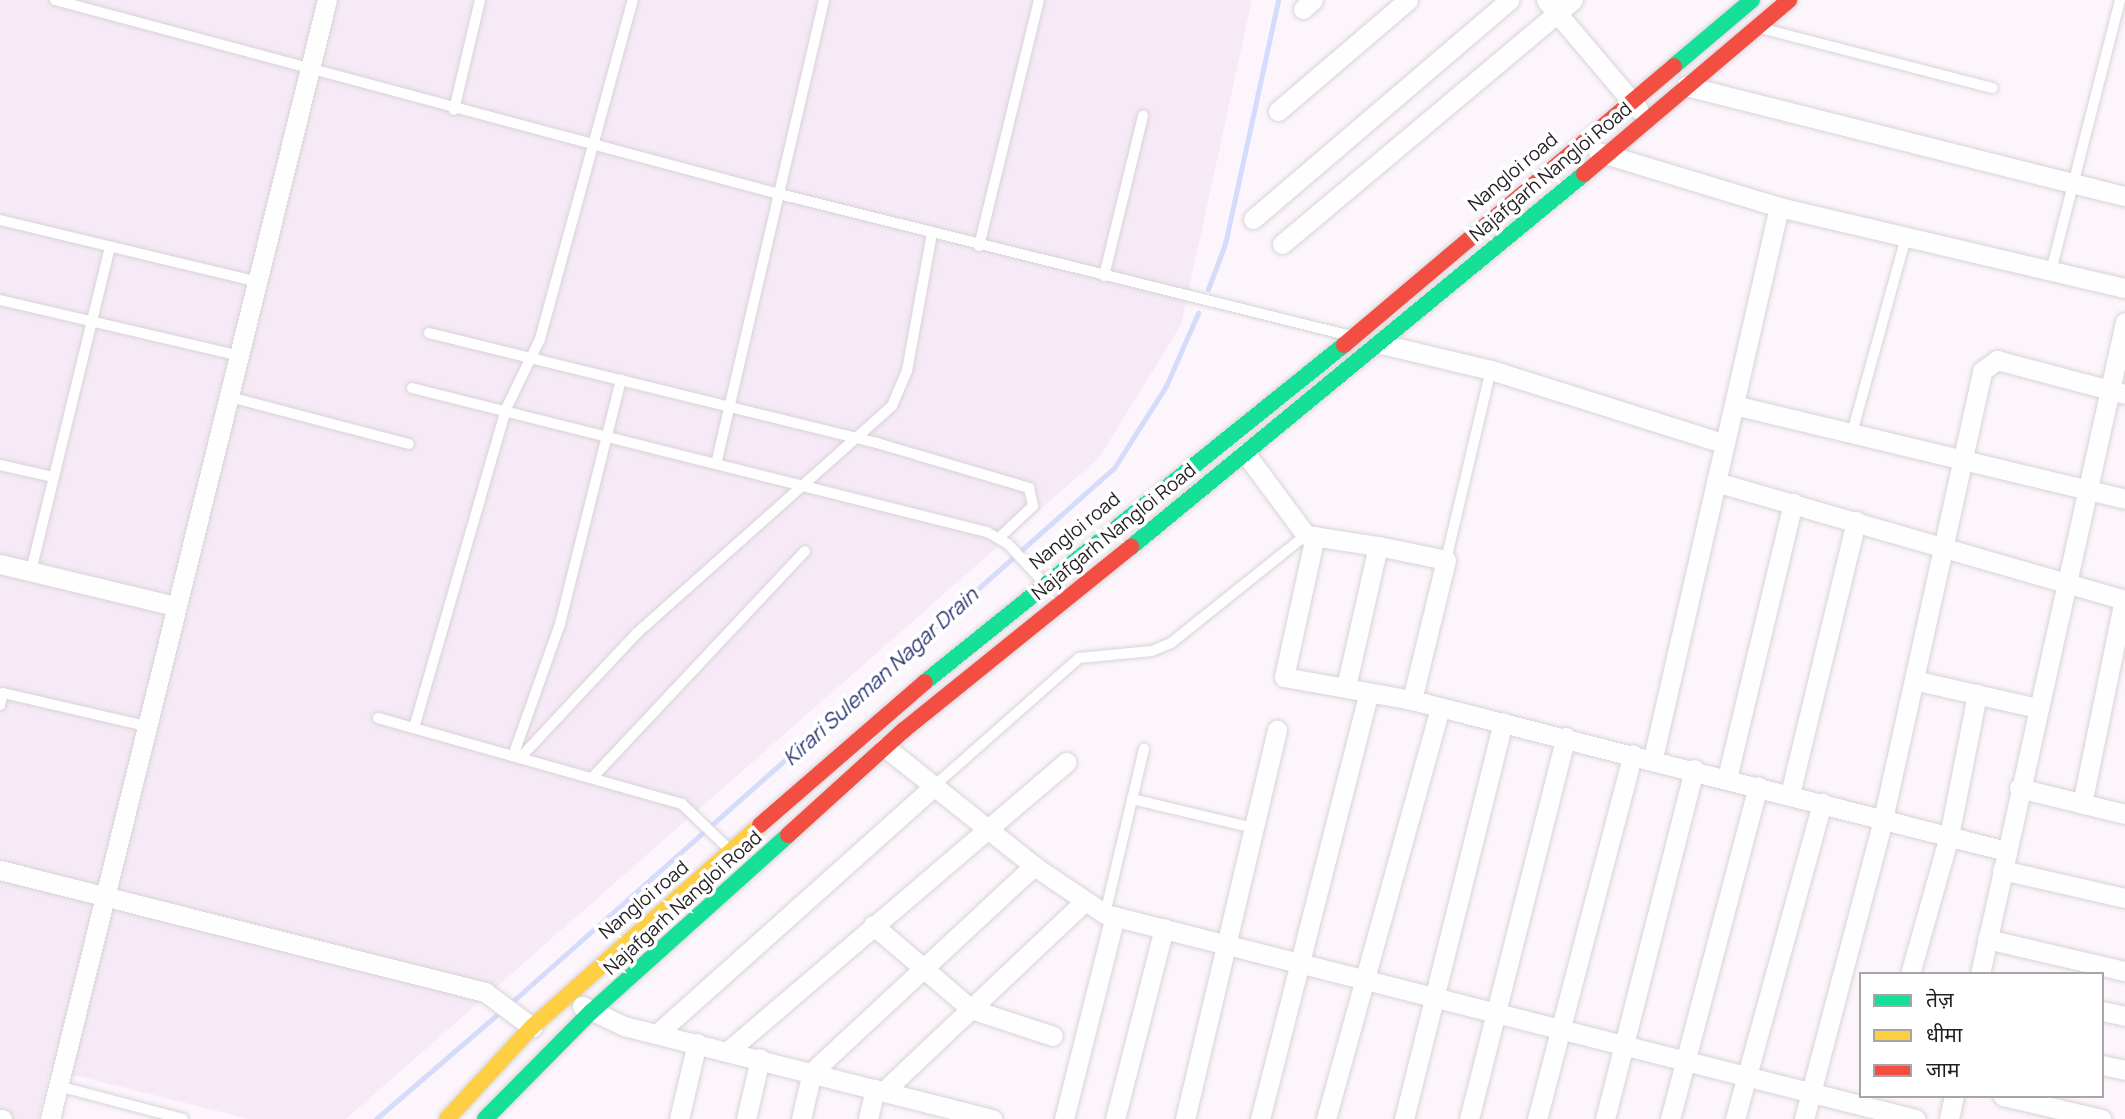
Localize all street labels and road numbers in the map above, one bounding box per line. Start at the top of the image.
street label: Najafgarh Nangloi Road [1465,98,1637,246]
street label: Nangloi road [1464,128,1562,216]
street label: Najafgarh Nangloi Road [1027,459,1201,605]
street label: Nangloi road [1025,488,1125,574]
street label: Najafgarh Nangloi Road [599,826,767,980]
street label: Nangloi road [595,856,693,944]

